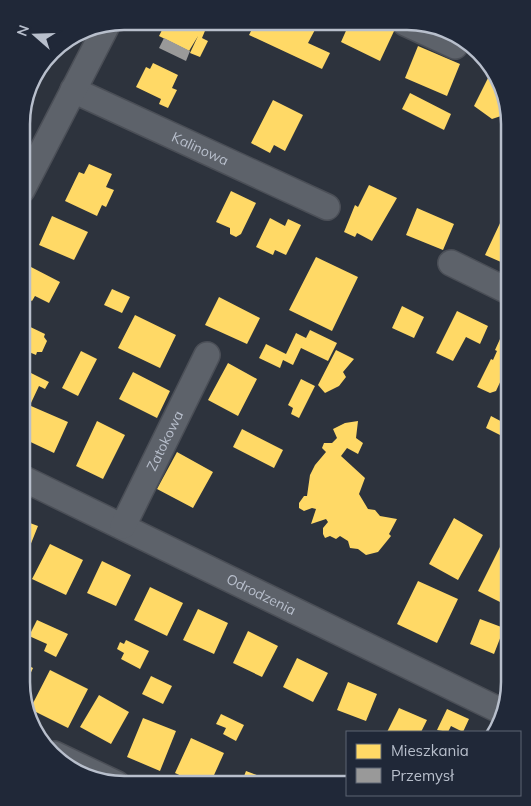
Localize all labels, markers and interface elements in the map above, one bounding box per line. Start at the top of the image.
north arrow [10,10,60,60]
text: N [13,23,33,39]
street label: Kalinowa [169,128,231,169]
street label: Zatokowa [143,408,187,474]
street label: Odrodzenia [223,570,299,619]
legend [346,731,521,796]
text: Mieszkania [391,741,469,760]
text: Przemysł [391,766,454,785]

